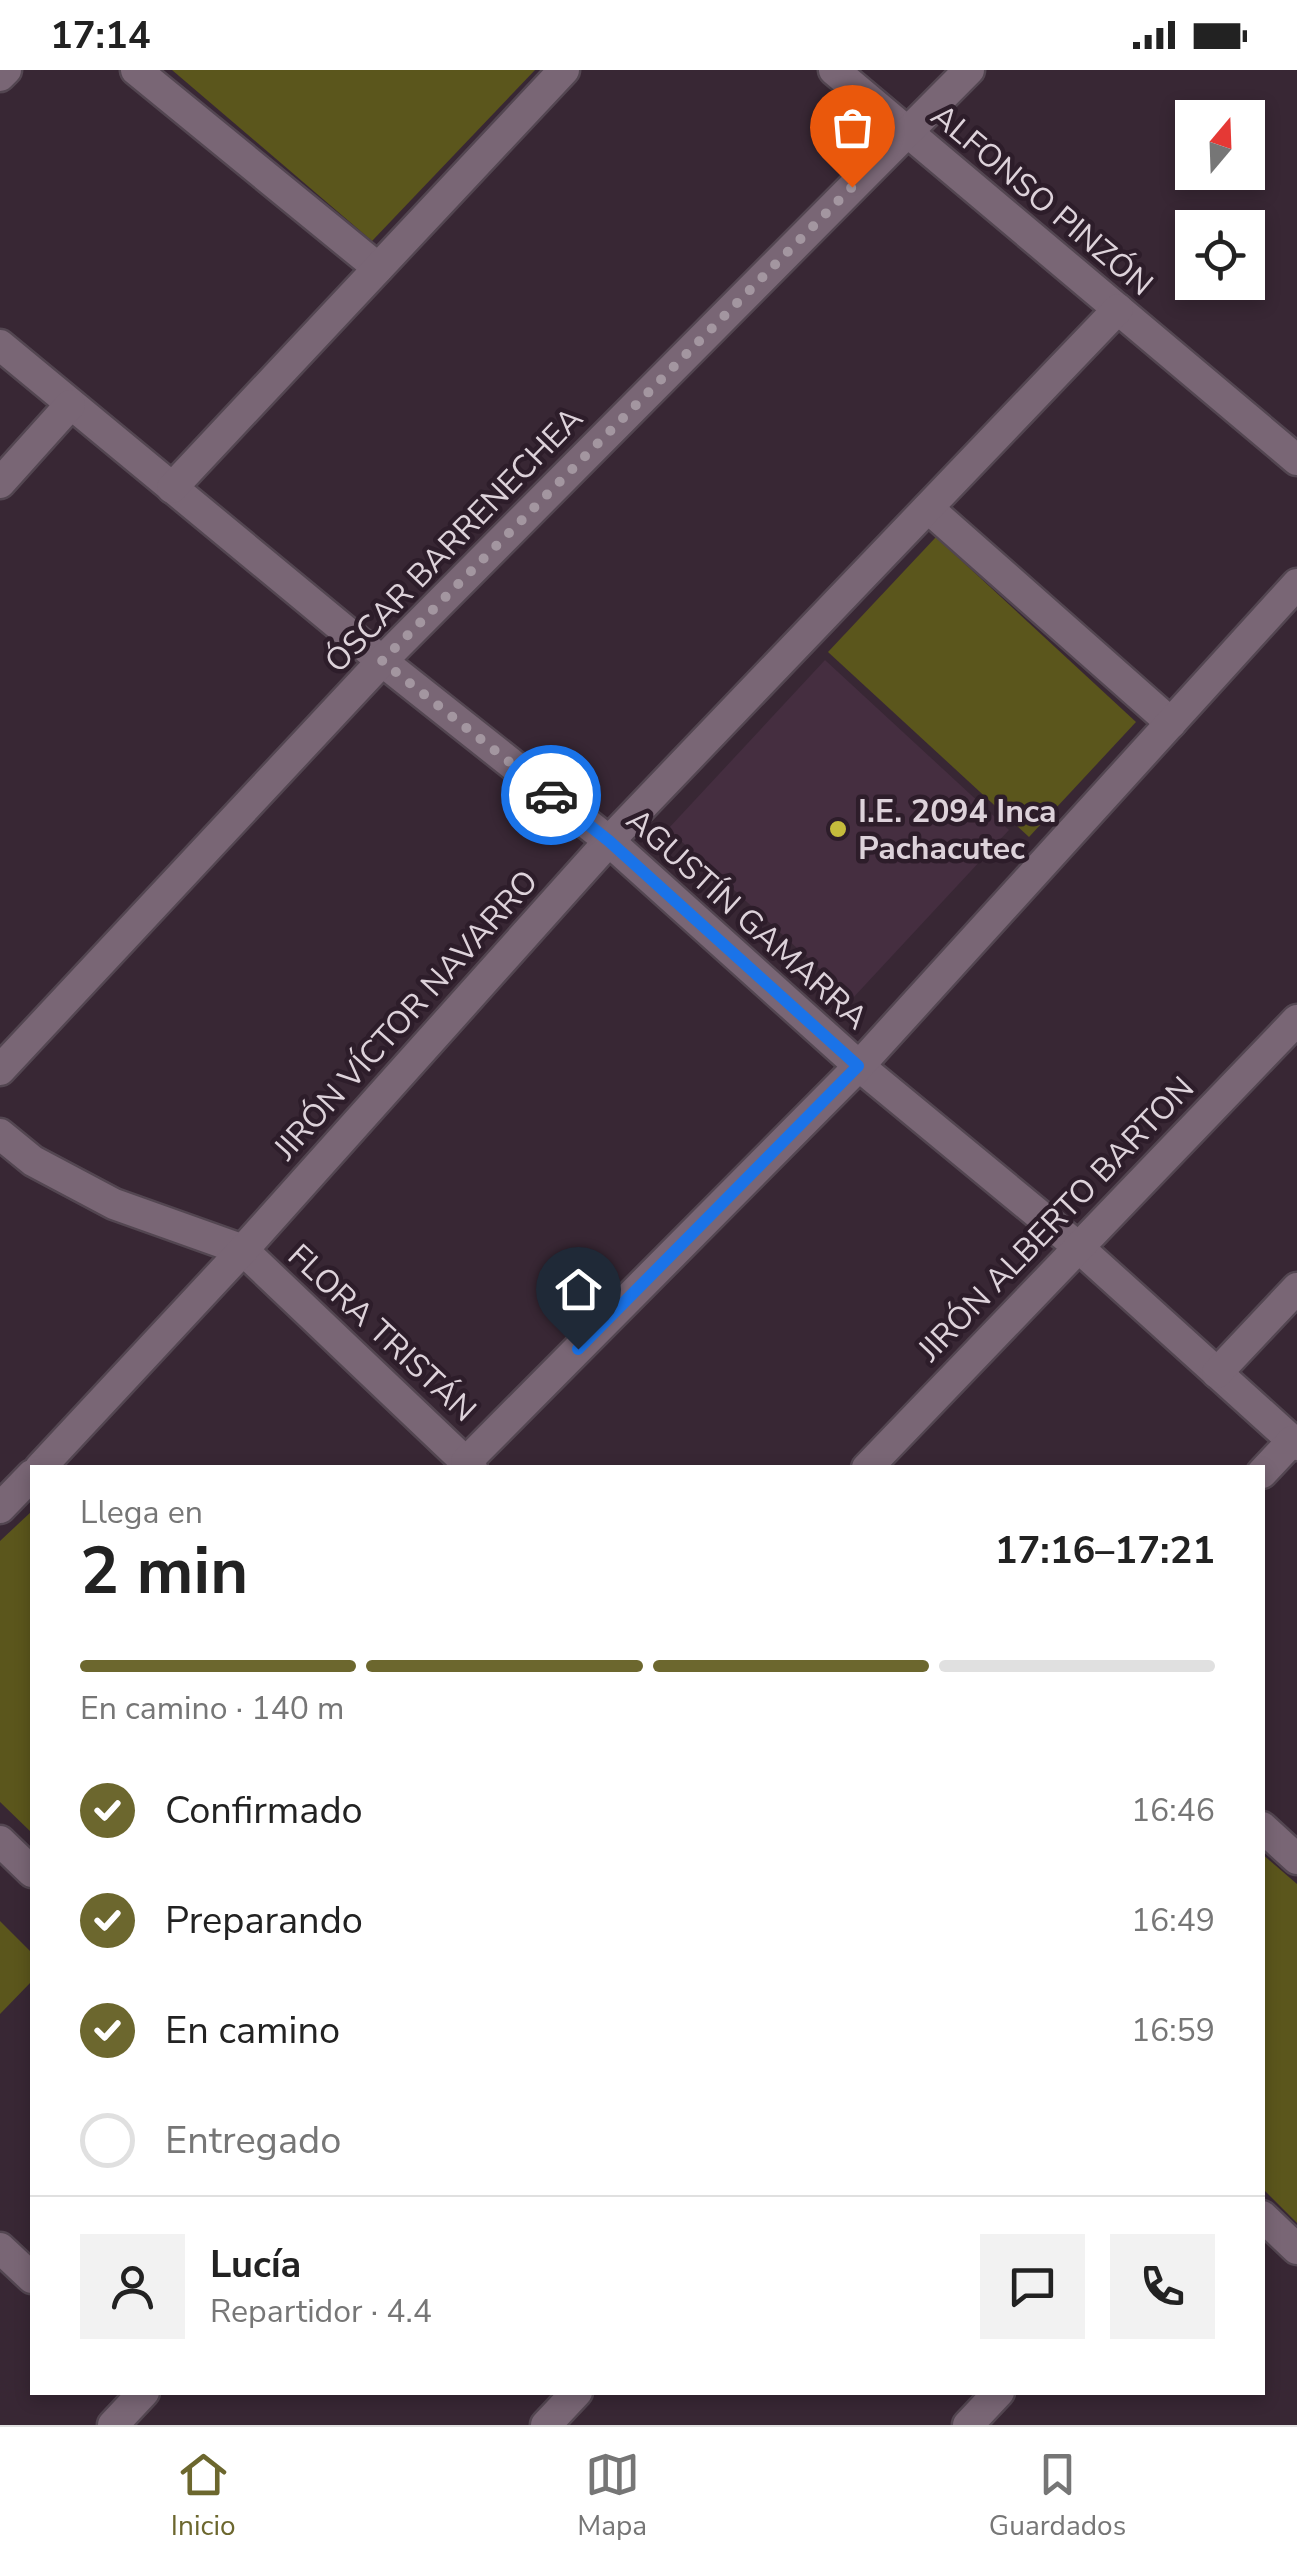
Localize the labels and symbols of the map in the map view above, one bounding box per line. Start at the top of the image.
pin [810,85,895,188]
street label: ALFONSO PINZÓN [922,94,1162,306]
north arrow [1175,100,1265,190]
street label: ÓSCAR BARRENECHEA [316,398,592,682]
courier [501,745,601,845]
place label: I.E. 2094 Inca Pachacutec [858,790,1057,870]
street label: AGUSTÍN GAMARRA [617,799,877,1039]
marker: I.E. 2094 Inca Pachacutec [827,818,849,840]
street label: JIRÓN VÍCTOR NAVARRO [264,861,548,1170]
street label: JIRÓN ALBERTO BARTON [908,1067,1204,1371]
street label: FLORA TRISTÁN [279,1234,485,1432]
pin [536,1247,621,1350]

